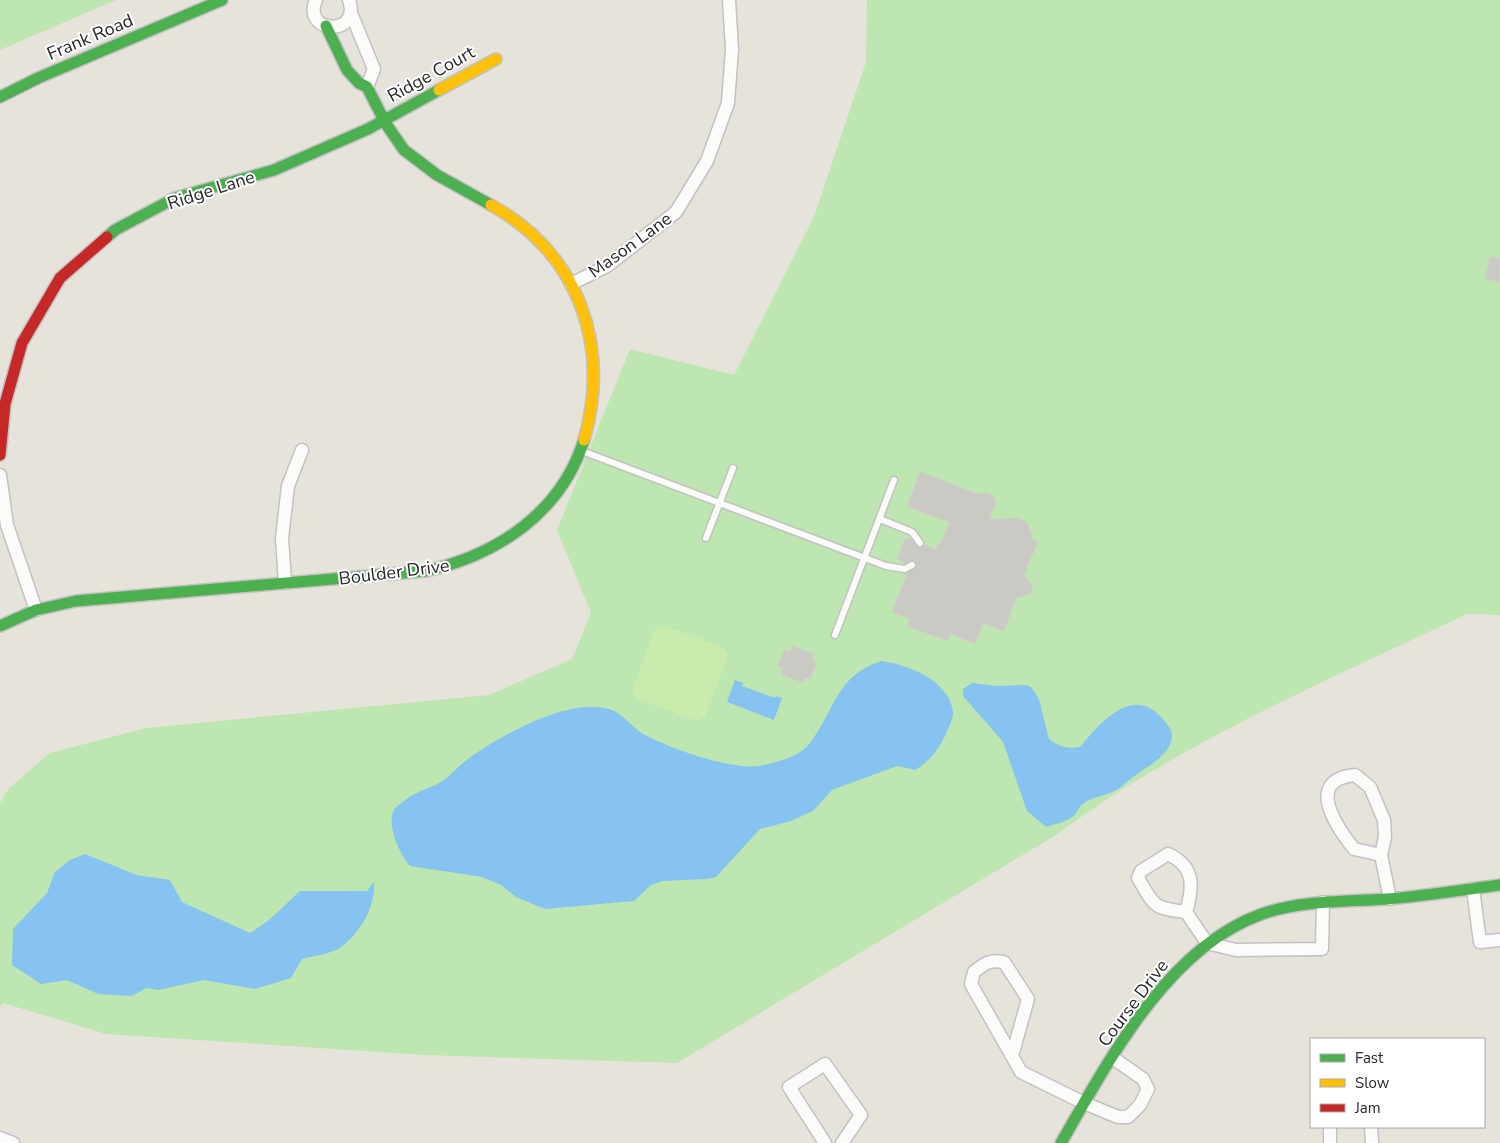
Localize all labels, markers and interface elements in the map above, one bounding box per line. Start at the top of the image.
street label: Frank Road [43,8,137,66]
street label: Ridge Court [383,40,480,108]
street label: Ridge Lane [164,165,258,215]
street label: Mason Lane [583,207,677,283]
street label: Boulder Drive [337,553,451,591]
street label: Course Drive [1092,954,1174,1052]
legend [1310,1038,1485,1128]
text: Fast [1355,1048,1384,1068]
text: Slow [1355,1073,1390,1093]
text: Jam [1354,1098,1381,1118]

